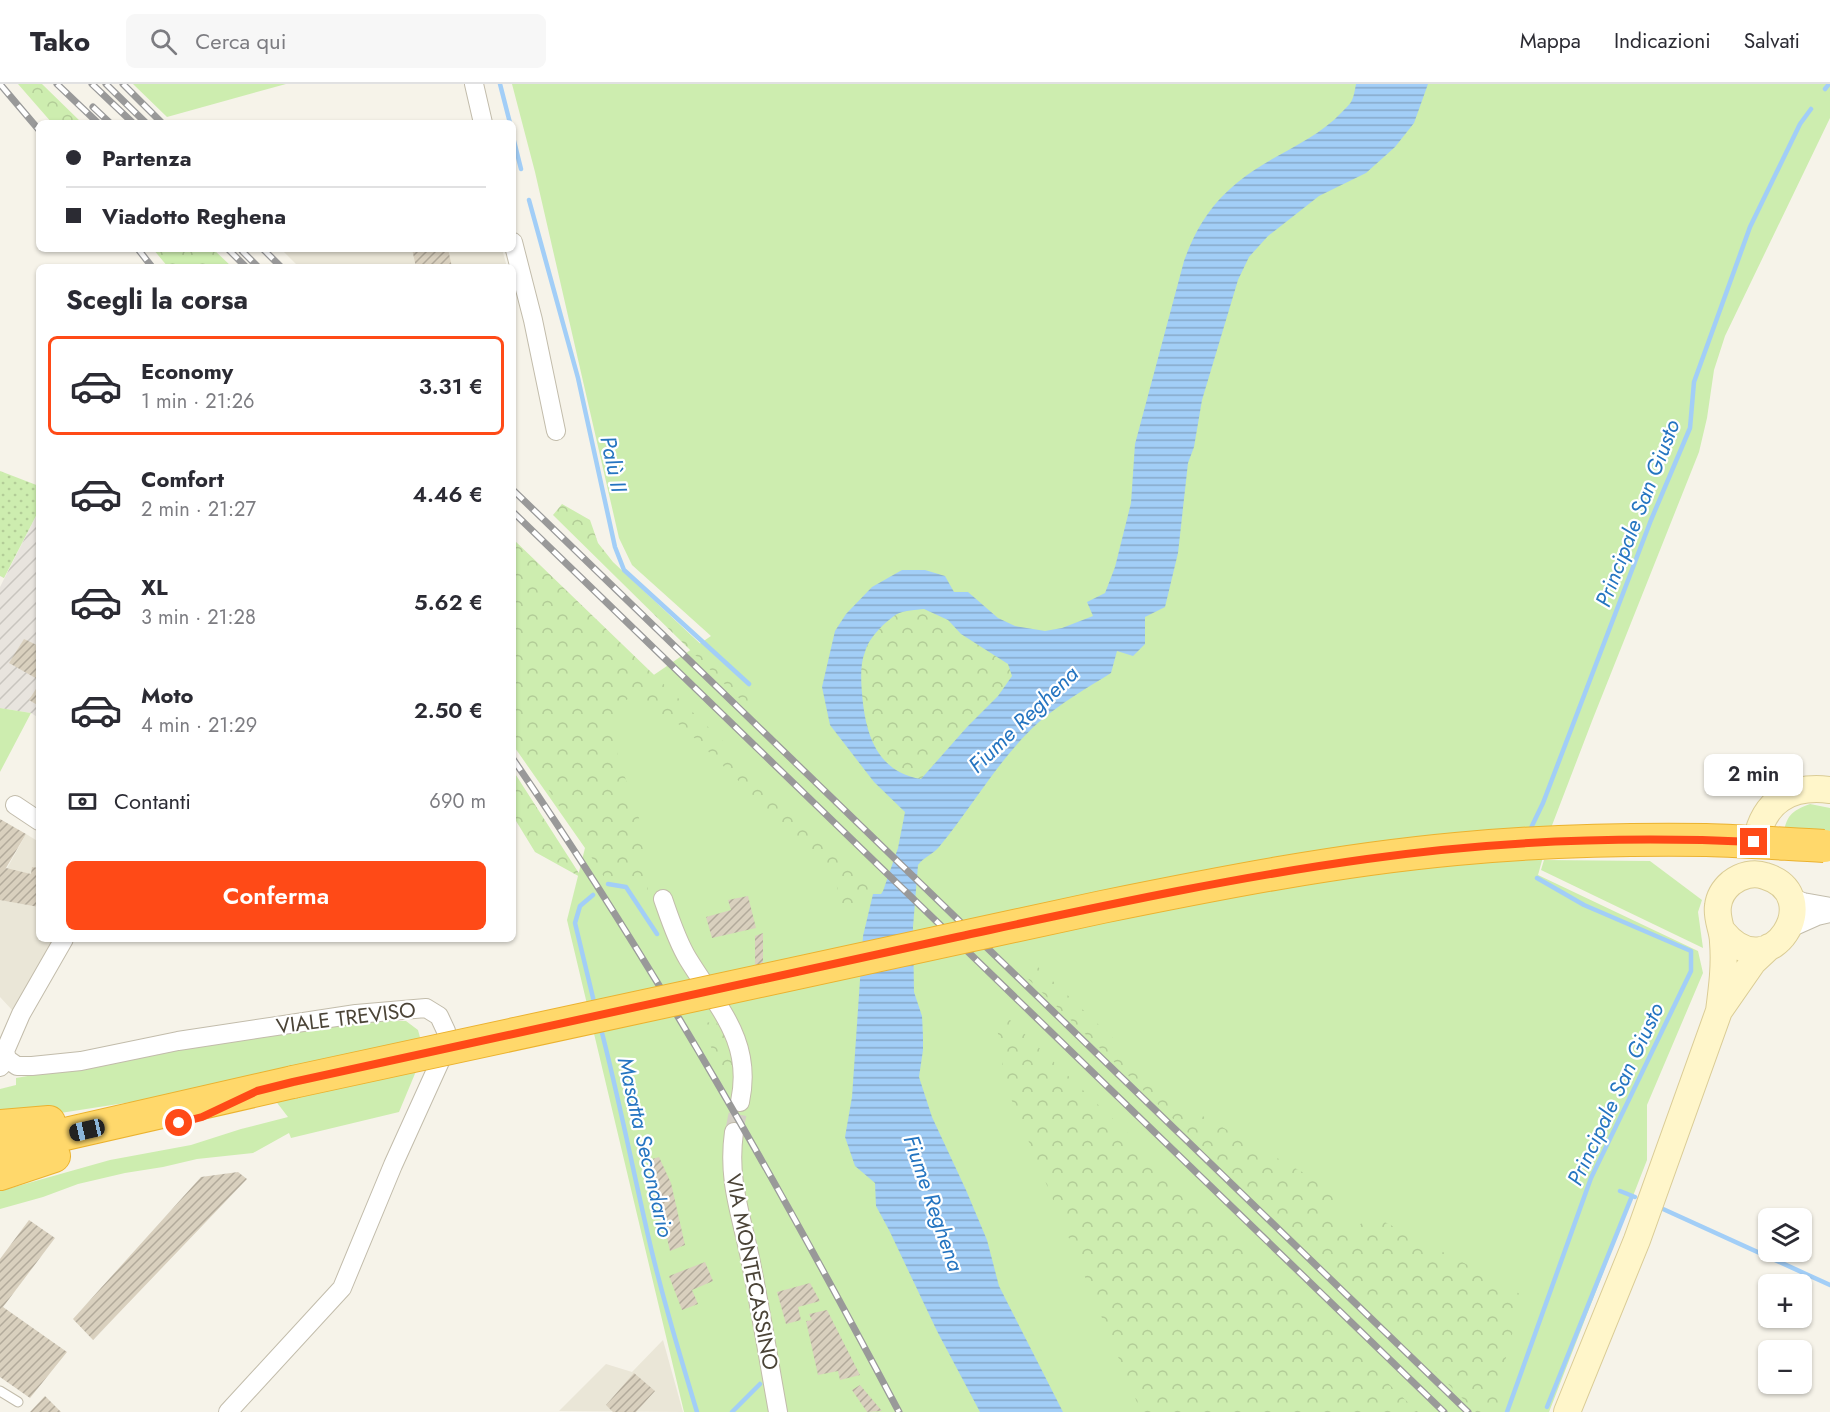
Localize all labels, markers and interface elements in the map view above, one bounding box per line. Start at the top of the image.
search box [126,14,546,68]
text: Tako [30,21,90,62]
icon: search [147,25,180,58]
text: Cerca qui [195,25,286,57]
text: Mappa [1520,26,1581,56]
text: Indicazioni [1614,26,1711,56]
text: Salvati [1744,26,1800,56]
text: Partenza [102,142,192,174]
text: Viadotto Reghena [102,200,286,232]
text: Scegli la corsa [66,280,248,319]
text: Economy [141,355,233,387]
icon: car [69,359,123,413]
text: 3.31 € [419,370,483,402]
text: 1 min · 21:26 [141,387,255,416]
water label: Principale San Giusto [1587,414,1688,611]
water label: Palù II [592,433,636,496]
text: Comfort [141,463,224,495]
icon: car [69,467,123,521]
text: 4.46 € [412,478,483,510]
text: 2 min · 21:27 [141,495,256,524]
text: XL [141,571,168,603]
icon: car [69,575,123,629]
text: 5.62 € [414,586,483,618]
text: 3 min · 21:28 [141,603,256,632]
water label: Fiume Reghena [961,658,1085,780]
text: Moto [141,679,194,711]
icon: car [69,683,123,737]
text: 2.50 € [414,694,483,726]
text: 4 min · 21:29 [141,711,257,740]
callout: 2 min [1704,755,1804,797]
text: 2 min [1728,760,1779,789]
icon: cash [66,785,99,818]
text: Contanti [114,785,191,817]
text: 690 m [429,787,486,816]
route end [1740,828,1767,855]
button: Conferma [66,861,486,930]
street label: VIALE TREVISO [275,995,417,1041]
water label: Principale San Giusto [1559,997,1672,1191]
water label: Masatta Secondario [610,1054,682,1241]
route start [165,1109,192,1136]
car [67,1117,107,1143]
water label: Fiume Reghena [896,1130,972,1276]
street label: VIA MONTECASSINO [718,1171,786,1373]
map controls [1758,1208,1812,1394]
button: layers [1758,1208,1812,1262]
button: + [1758,1274,1812,1328]
button: − [1758,1340,1812,1394]

